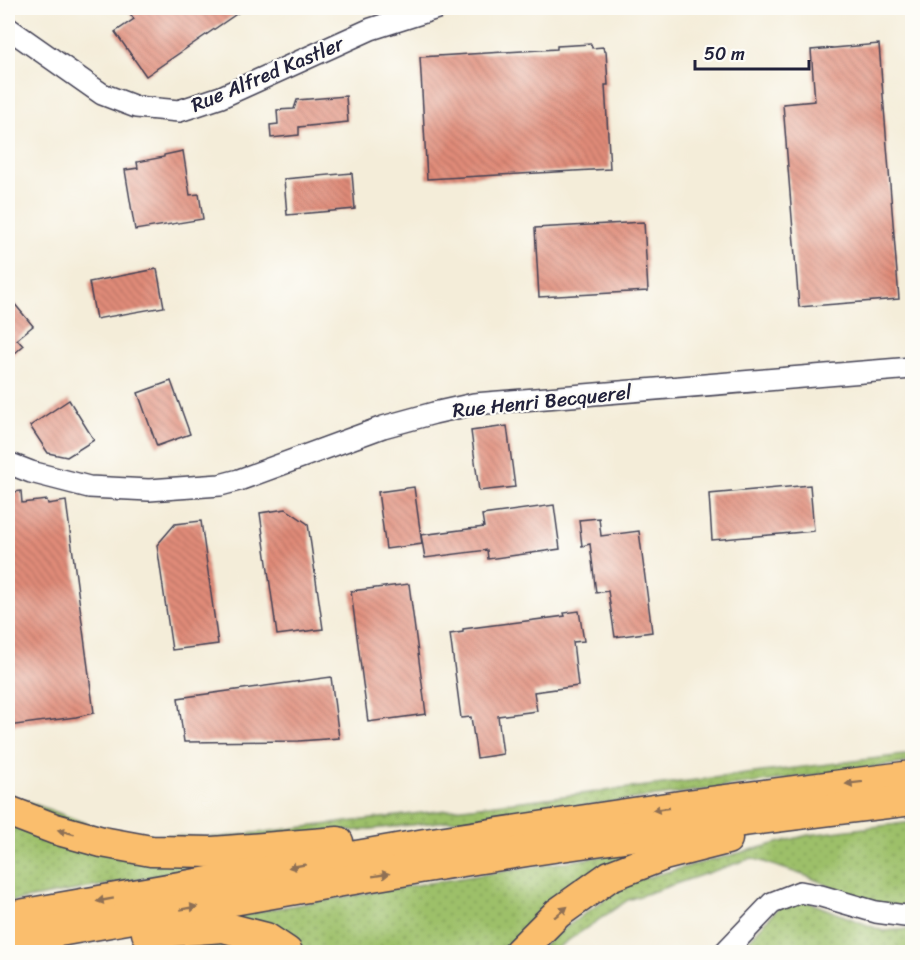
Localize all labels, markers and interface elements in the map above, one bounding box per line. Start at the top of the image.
street label: Rue Alfred Kastler [185,26,351,122]
scale bar [695,33,809,71]
text: 50 m [704,38,745,70]
street label: Rue Henri Becquerel [451,375,634,428]
one-way arrow [845,778,864,788]
one-way arrow [652,804,671,813]
one-way arrow [57,827,75,837]
one-way arrow [287,862,306,871]
one-way arrow [372,870,391,879]
one-way arrow [95,896,114,905]
one-way arrow [180,903,199,912]
one-way arrow [553,906,568,918]

